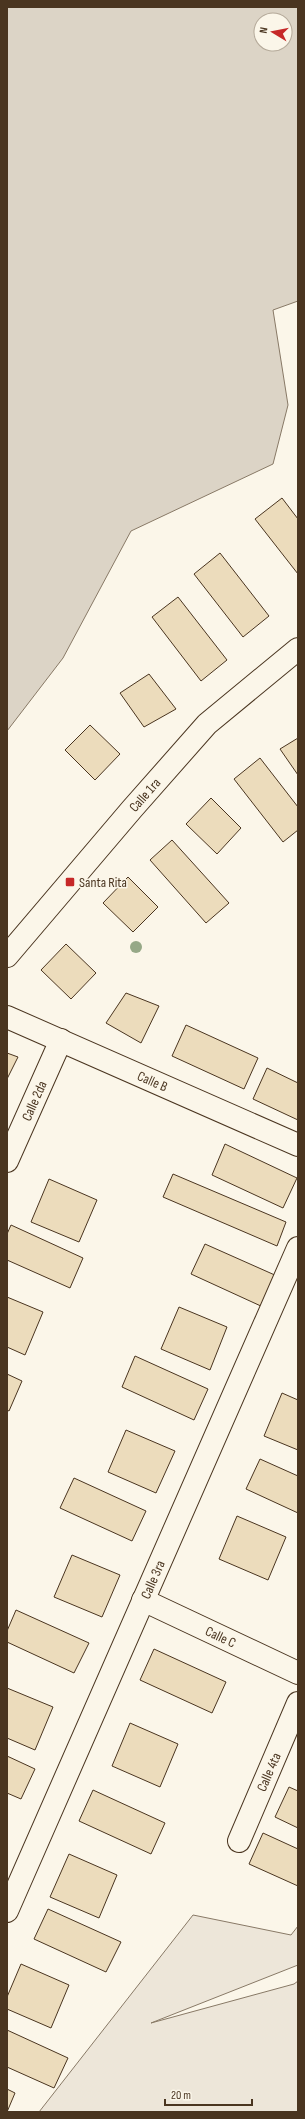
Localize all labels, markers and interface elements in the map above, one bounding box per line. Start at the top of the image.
north arrow [253,12,293,52]
text: N [257,26,271,34]
street label: Calle 1ra [125,774,164,815]
place label: Santa Rita [79,874,127,891]
marker: Santa Rita [64,876,76,888]
street label: Calle B [135,1067,170,1095]
street label: Calle 2da [18,1078,50,1123]
street label: Calle 3ra [137,1558,168,1601]
street label: Calle C [203,1622,239,1651]
street label: Calle 4ta [253,1750,284,1794]
scale bar [165,2081,252,2107]
text: 20 m [171,2088,191,2103]

